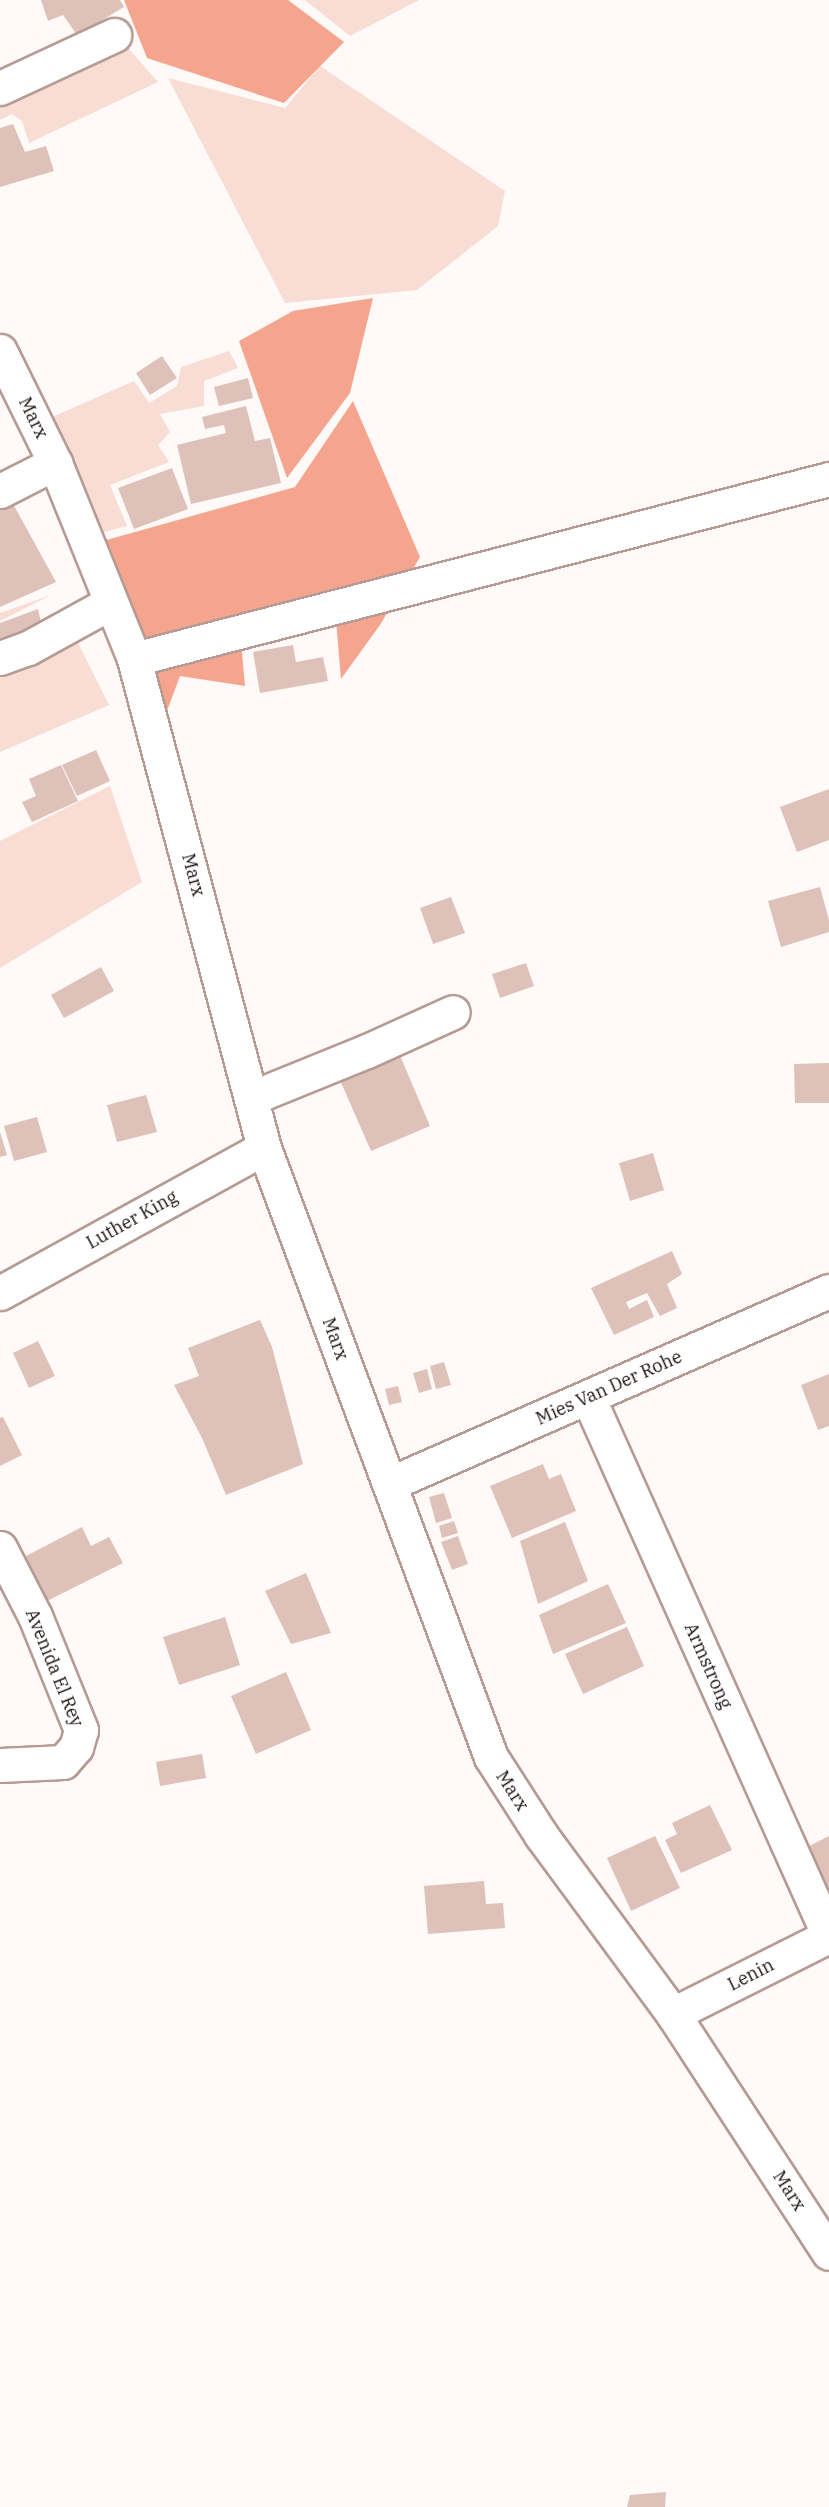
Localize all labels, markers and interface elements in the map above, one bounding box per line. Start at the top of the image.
street label: Marx [14,394,52,442]
street label: Marx [177,851,209,899]
street label: Luther King [83,1186,181,1254]
street label: Marx [317,1315,353,1363]
street label: Mies Van Der Rohe [533,1346,685,1430]
street label: Avenida El Rey [21,1606,87,1730]
street label: Armstrong [679,1620,737,1712]
street label: Marx [491,1767,533,1815]
street label: Lenin [724,1954,778,1996]
street label: Marx [768,2167,810,2215]

